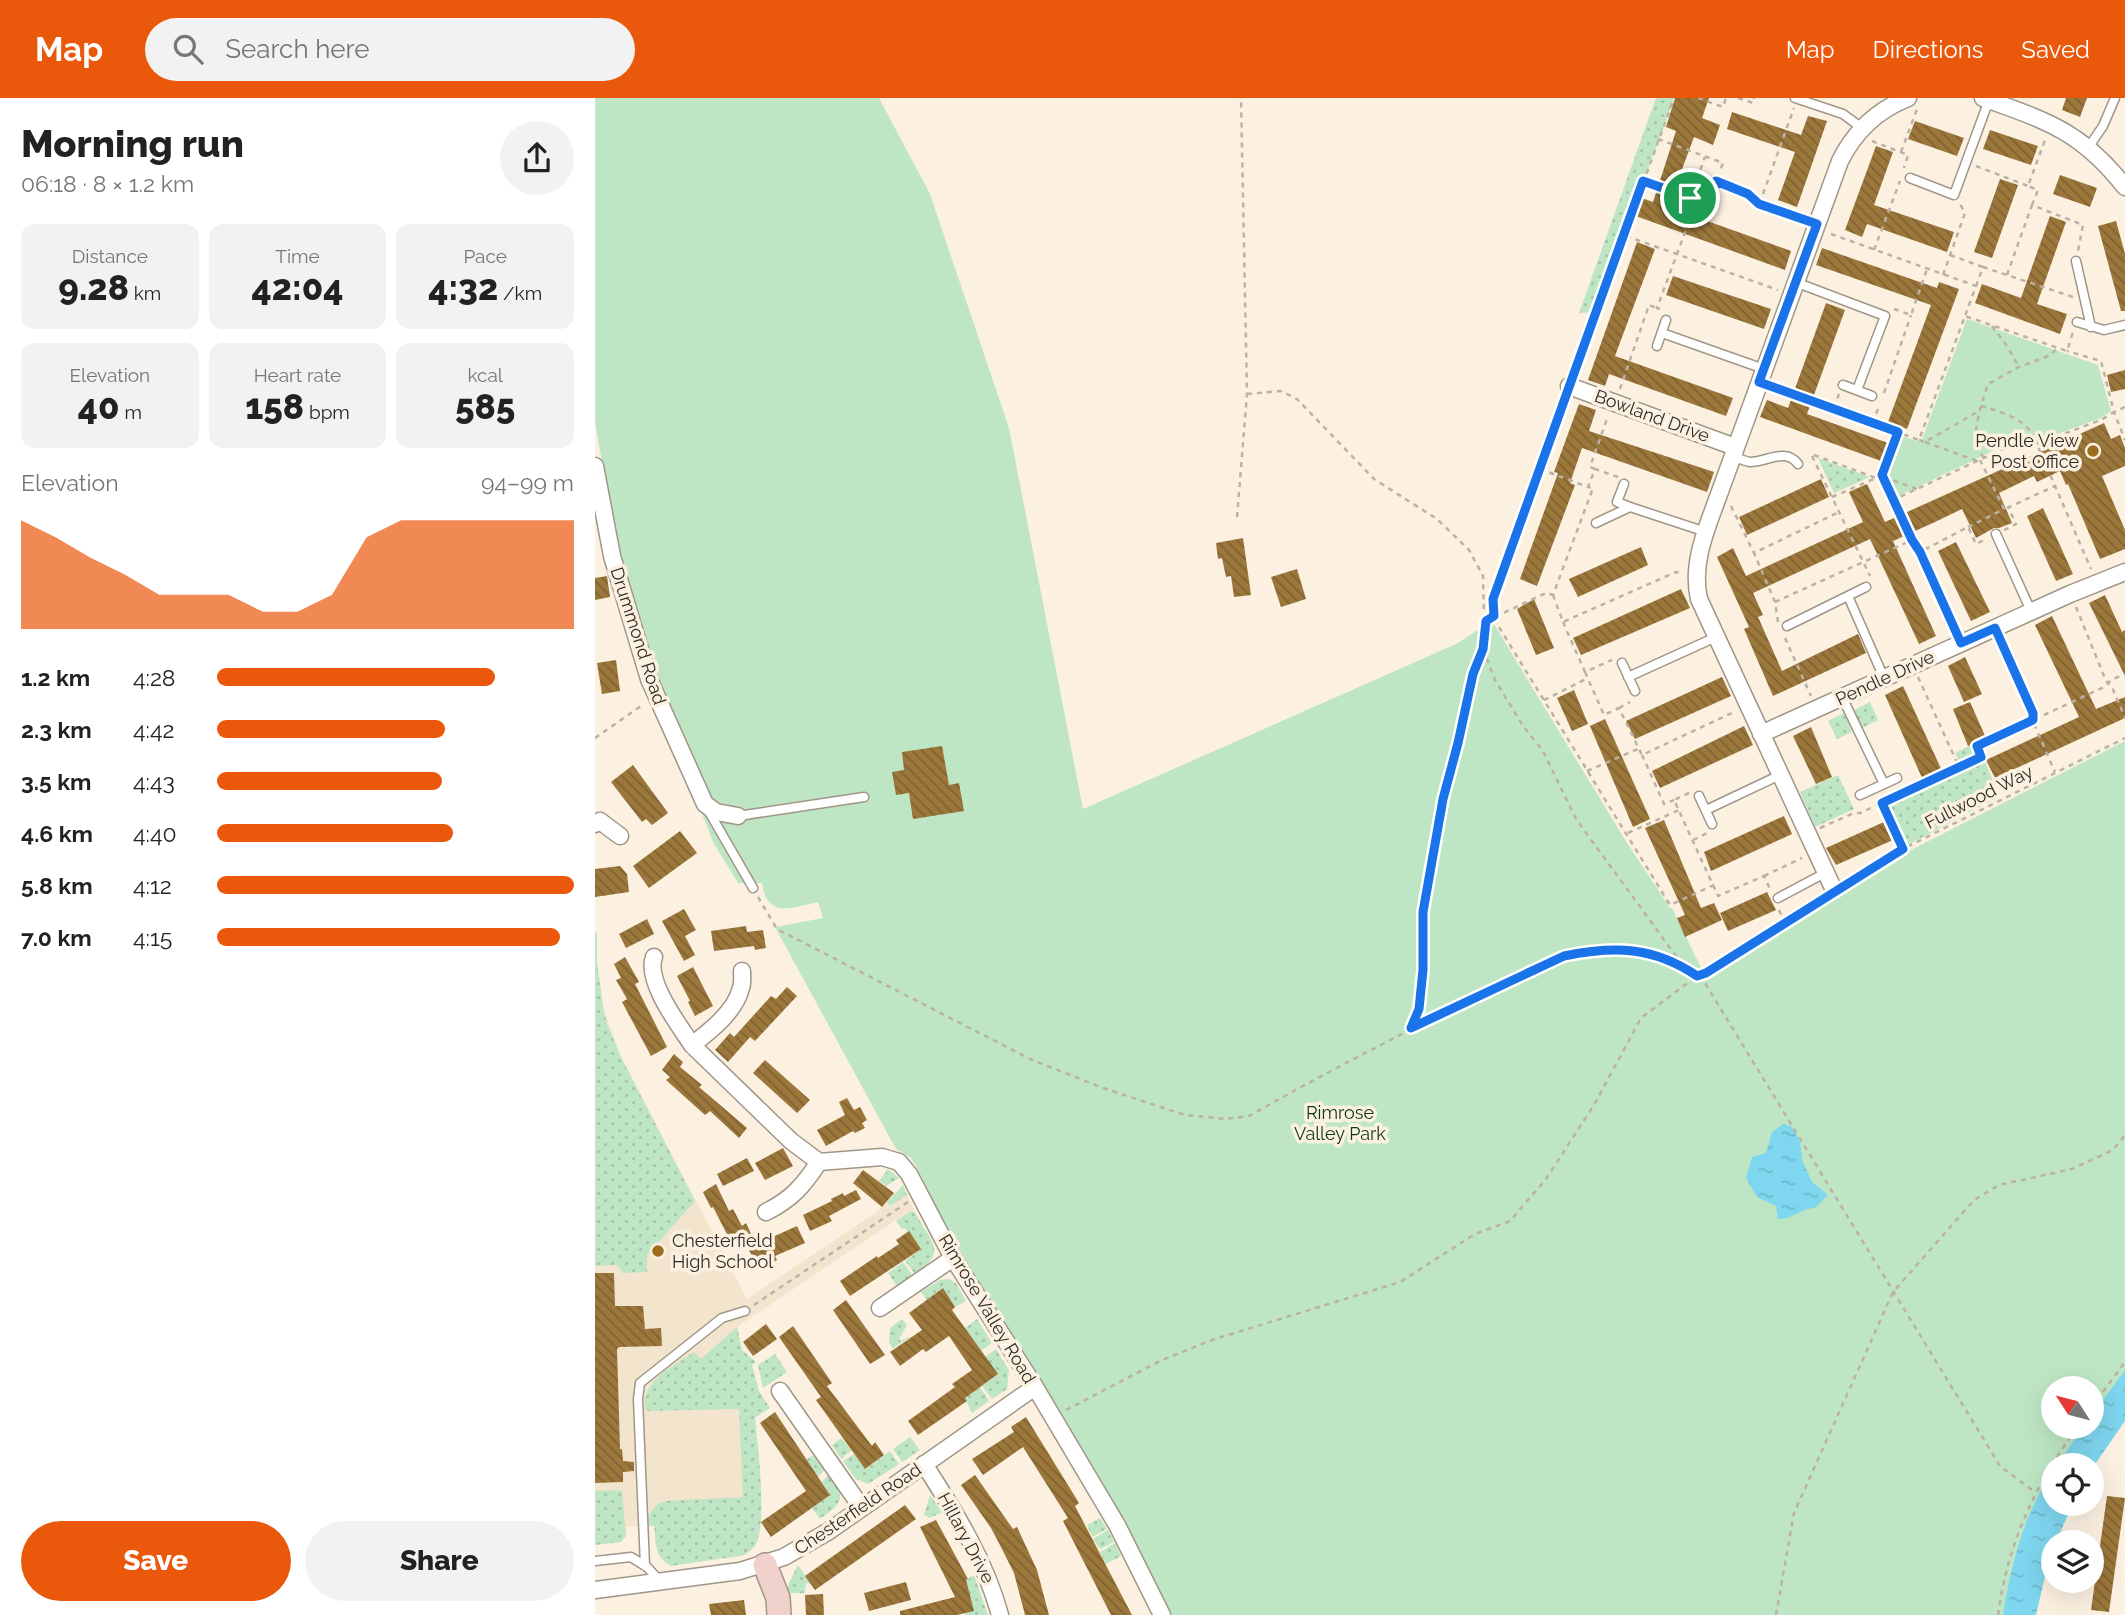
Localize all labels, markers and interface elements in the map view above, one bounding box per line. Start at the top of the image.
search box [145,18,635,81]
text: Map [35,30,103,69]
icon: search [169,30,207,68]
text: Search here [225,34,370,64]
text: Map [1786,35,1835,64]
text: Directions [1873,35,1983,64]
text: Saved [2021,35,2090,64]
text: Morning run [21,121,244,166]
button: share [500,121,574,195]
pin [1660,168,1720,228]
text: 06:18 · 8 × 1.2 km [21,170,194,197]
icon: arrive [1671,179,1709,217]
text: Distance [72,245,148,267]
text: Time [275,245,320,267]
text: Pace [463,245,507,267]
text: 9.28 [58,267,129,308]
text: 42:04 [252,267,343,308]
text: 4:32 [428,267,498,308]
text: km [129,282,161,304]
text: /km [498,282,542,304]
text: Elevation [69,364,150,386]
text: Heart rate [254,364,341,386]
text: kcal [467,364,503,386]
street label: Bowland Drive [1592,385,1713,446]
text: 40 [78,386,120,427]
text: 158 [245,386,304,427]
text: 585 [455,386,515,427]
text: m [120,401,142,423]
text: bpm [304,401,350,423]
place label: Pendle View Post Office [1975,430,2079,472]
marker: Pendle View Post Office [2085,443,2101,459]
text: Elevation [21,469,119,496]
text: 94–99 m [481,469,574,496]
street label: Drummond Road [606,565,671,707]
street label: Pendle Drive [1832,645,1938,710]
text: 1.2 km [21,664,90,691]
text: 4:28 [133,664,176,691]
text: 2.3 km [21,716,92,743]
text: 4:42 [133,716,174,743]
street label: Fullwood Way [1921,760,2036,833]
text: 3.5 km [21,768,92,795]
text: 4:43 [133,768,175,795]
text: 4.6 km [21,820,93,847]
text: 4:40 [133,820,177,847]
text: 5.8 km [21,872,93,899]
text: 4:12 [133,872,172,899]
text: 7.0 km [21,924,92,951]
text: 4:15 [133,924,172,951]
park label: Rimrose Valley Park [1294,1102,1386,1144]
place label: Chesterfield High School [672,1230,773,1272]
street label: Rimrose Valley Road [935,1230,1040,1387]
marker: Chesterfield High School [650,1243,666,1259]
north arrow [2041,1376,2103,1438]
map controls [2041,1376,2104,1593]
button: locate [2041,1453,2104,1516]
street label: Chesterfield Road [790,1458,925,1559]
street label: Hillary Drive [934,1489,999,1587]
button: Save [21,1521,291,1601]
button: Share [305,1521,574,1601]
button: layers [2041,1530,2104,1593]

